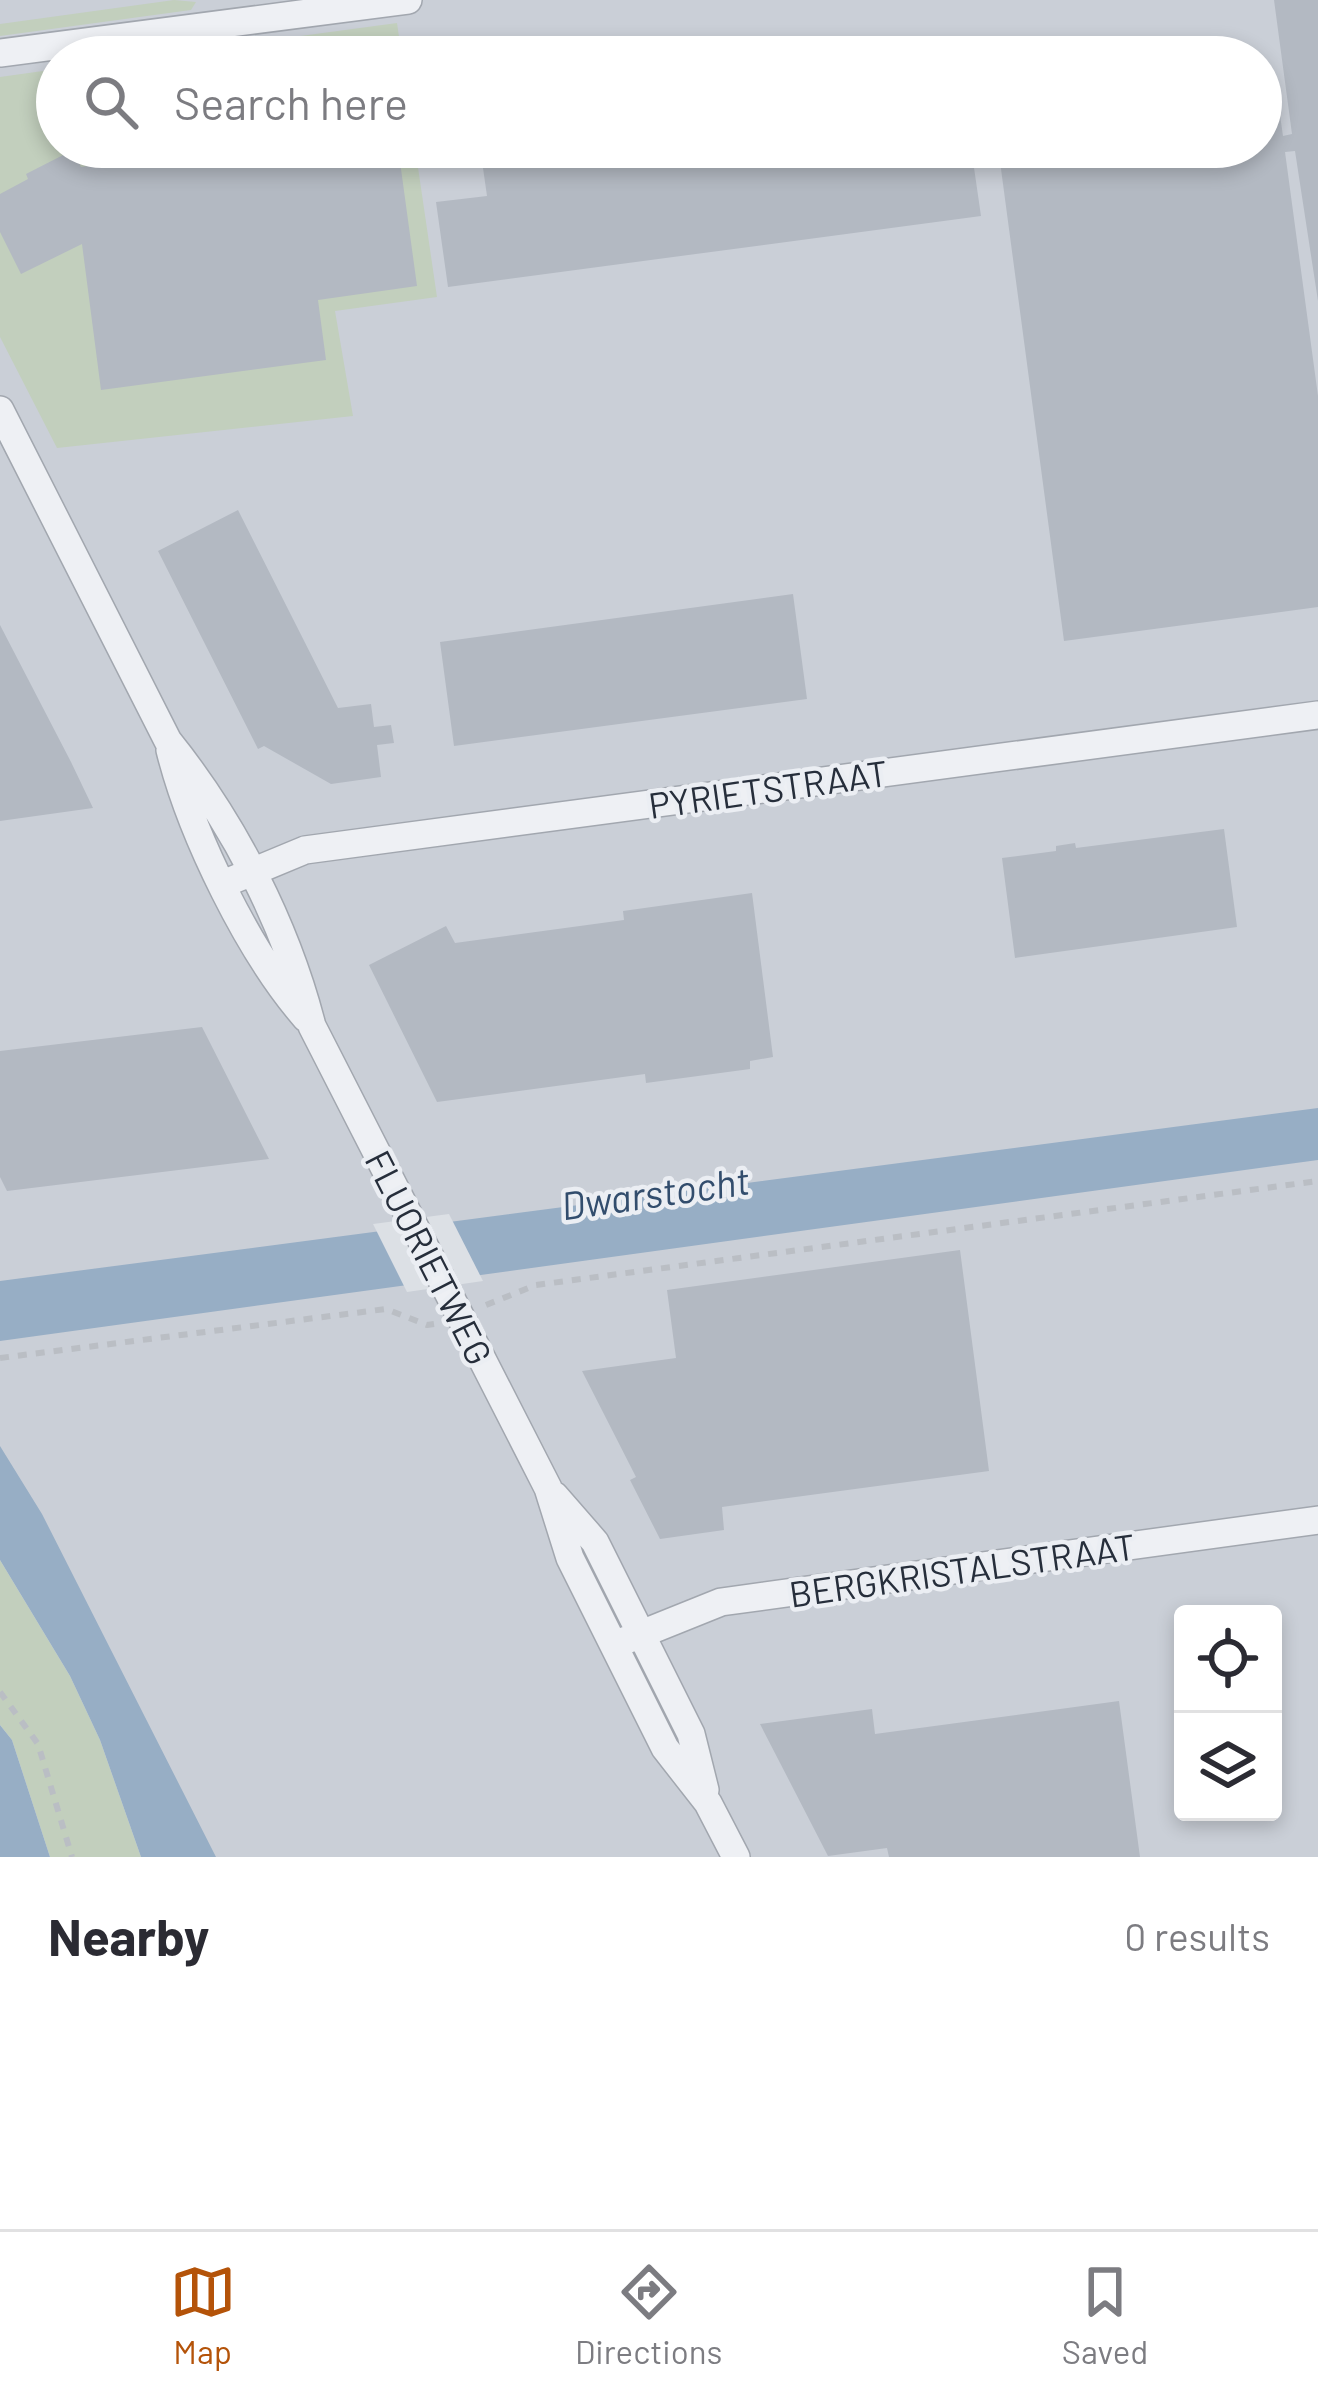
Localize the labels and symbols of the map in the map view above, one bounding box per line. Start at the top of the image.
street label: PYRIETSTRAAT [646,750,890,826]
street label: FLUORIETWEG [358,1143,502,1371]
water label: Dwarstocht [558,1156,752,1228]
street label: BERGKRISTALSTRAAT [786,1523,1138,1615]

